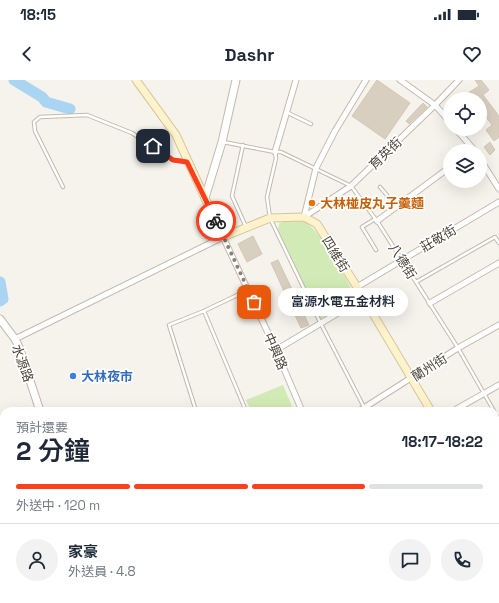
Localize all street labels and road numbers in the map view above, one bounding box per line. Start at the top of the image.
street label: 育英街 [365,134,405,173]
street label: 莊敬街 [417,221,459,256]
street label: 四維街 [318,233,353,275]
street label: 八德街 [385,240,420,282]
street label: 中興路 [260,330,291,372]
street label: 水源路 [8,342,37,384]
street label: 蘭州街 [408,350,450,385]

